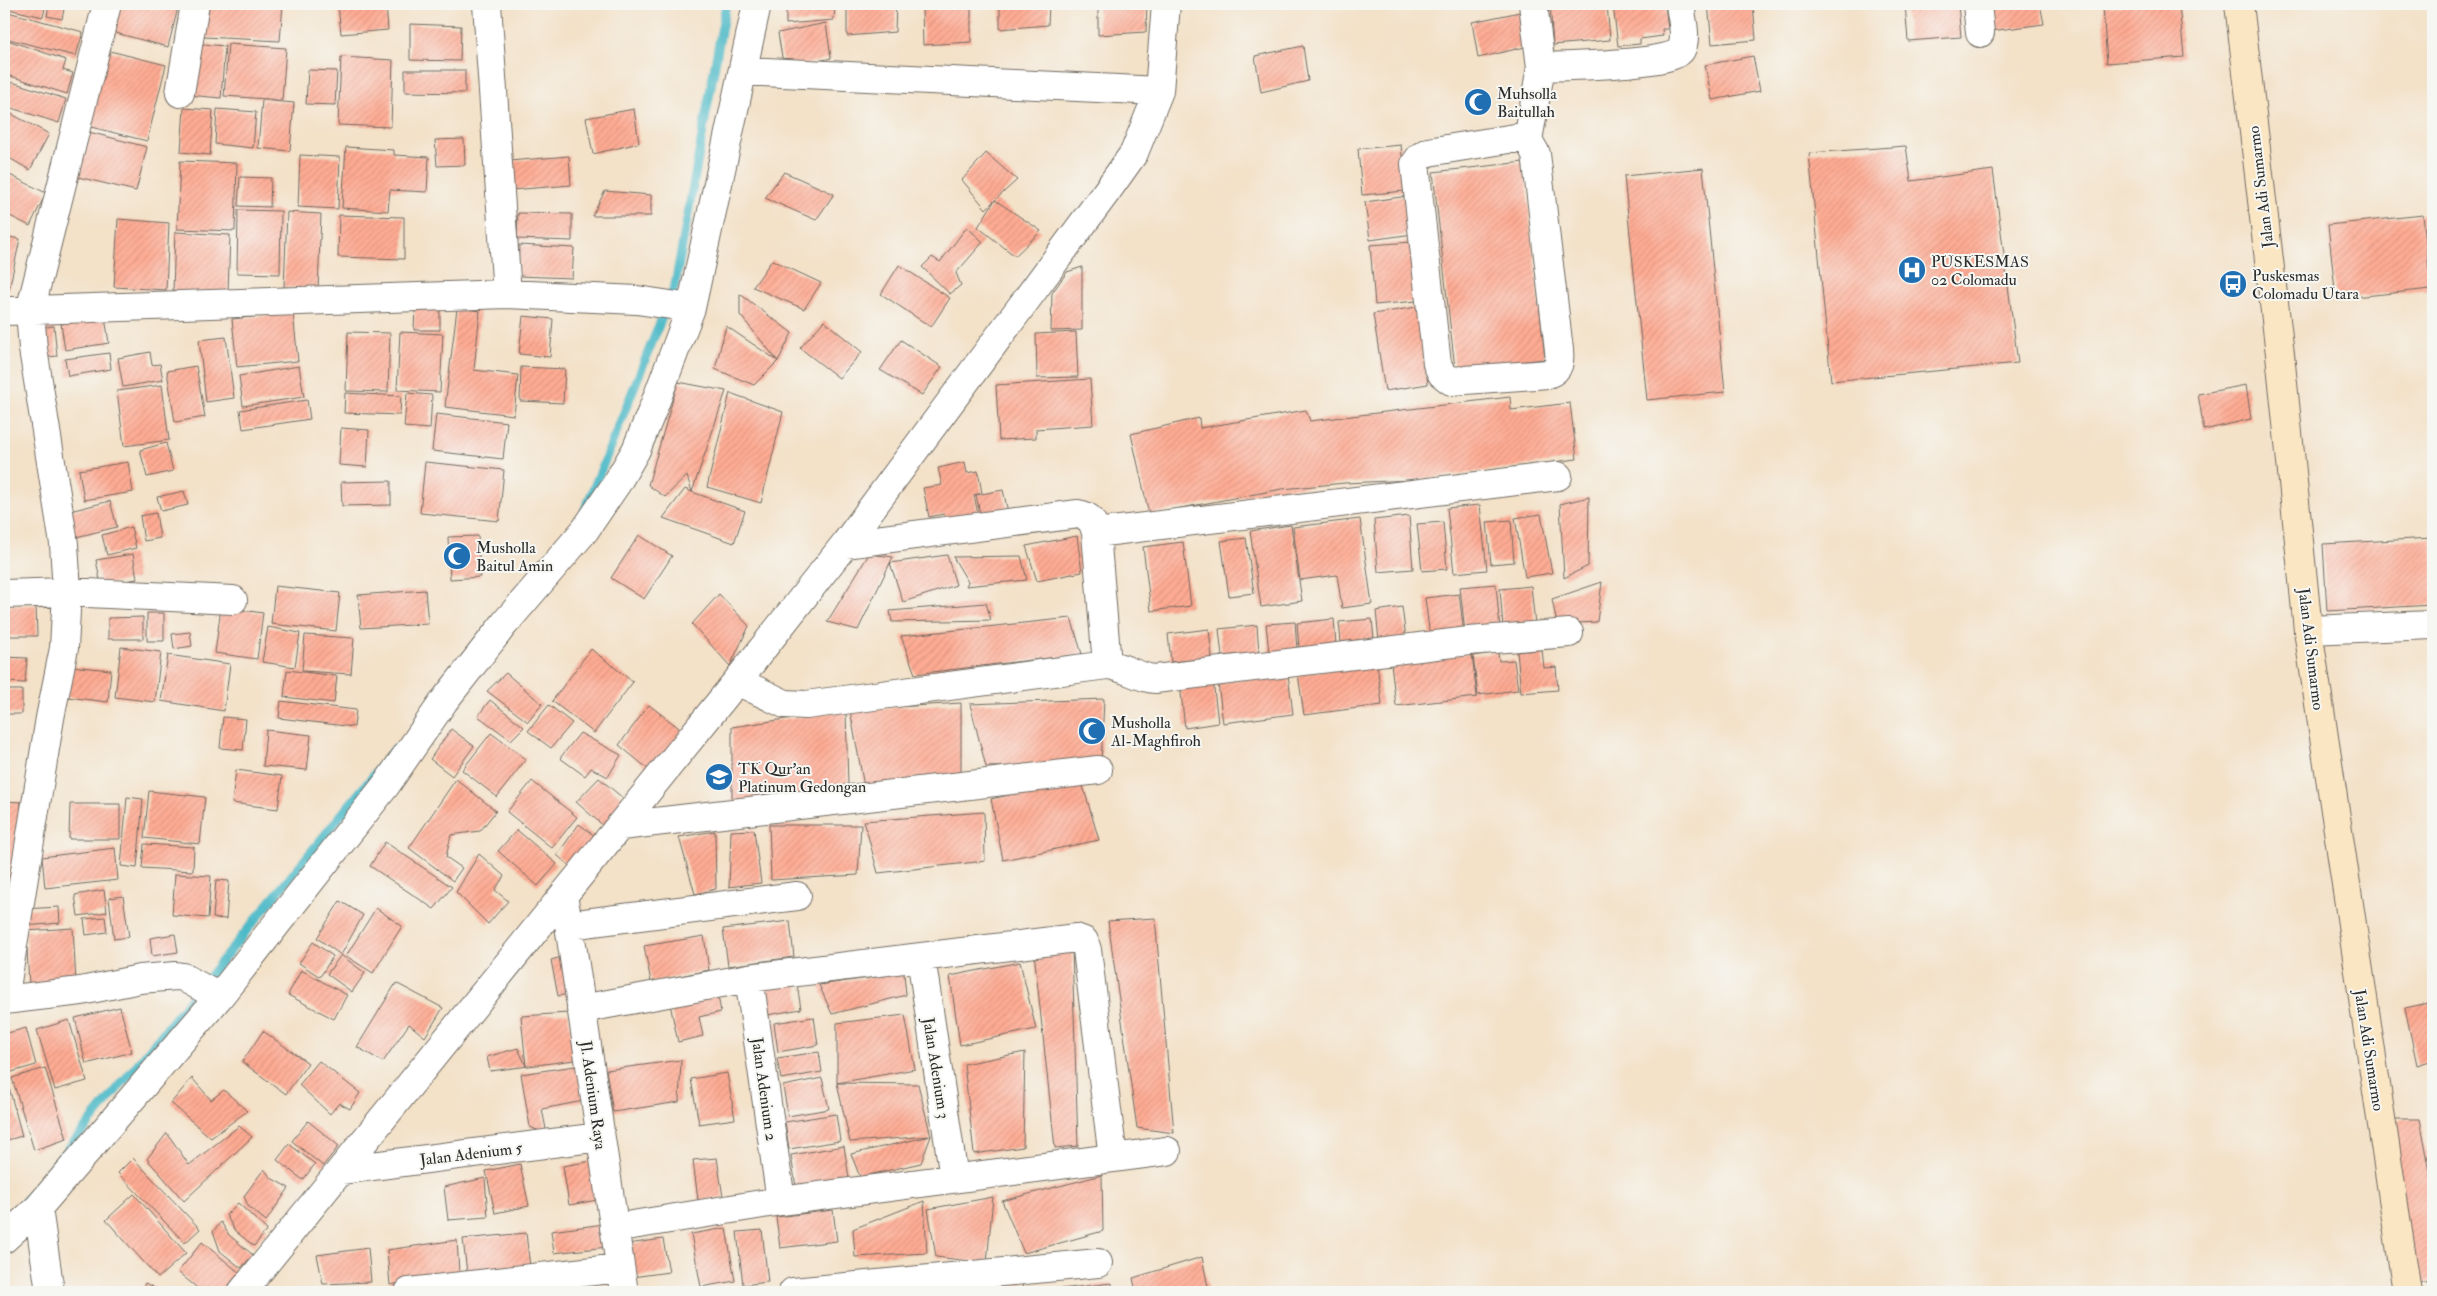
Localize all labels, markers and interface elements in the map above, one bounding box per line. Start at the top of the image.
place label: Muhsolla Baitullah [1497,84,1557,122]
mosque icon: Muhsolla Baitullah [1463,87,1493,117]
street label: Jalan Adi Sumarmo [2244,124,2280,250]
place label: PUSKESMAS 02 Colomadu [1931,252,2029,290]
hospital icon: PUSKESMAS 02 Colomadu [1897,255,1927,285]
place label: Puskesmas Colomadu Utara [2252,266,2359,304]
bus stop icon: Puskesmas Colomadu Utara [2218,269,2248,299]
place label: Musholla Baitul Amin [476,538,553,576]
mosque icon: Musholla Baitul Amin [442,541,472,571]
street label: Jalan Adi Sumarmo [2292,586,2328,712]
place label: Musholla Al-Maghfiroh [1110,713,1202,751]
mosque icon: Musholla Al-Maghfiroh [1077,716,1107,746]
place label: TK Qur'an Platinum Gedongan [738,759,866,797]
school or university icon: TK Qur'an Platinum Gedongan [704,762,734,792]
street label: Jalan Adi Sumarmo [2348,987,2389,1113]
street label: Jalan Adenium 3 [917,1015,954,1120]
street label: Jalan Adenium 2 [746,1035,781,1142]
street label: Jl. Adenium Raya [574,1038,611,1151]
street label: Jalan Adenium 5 [418,1138,524,1171]

